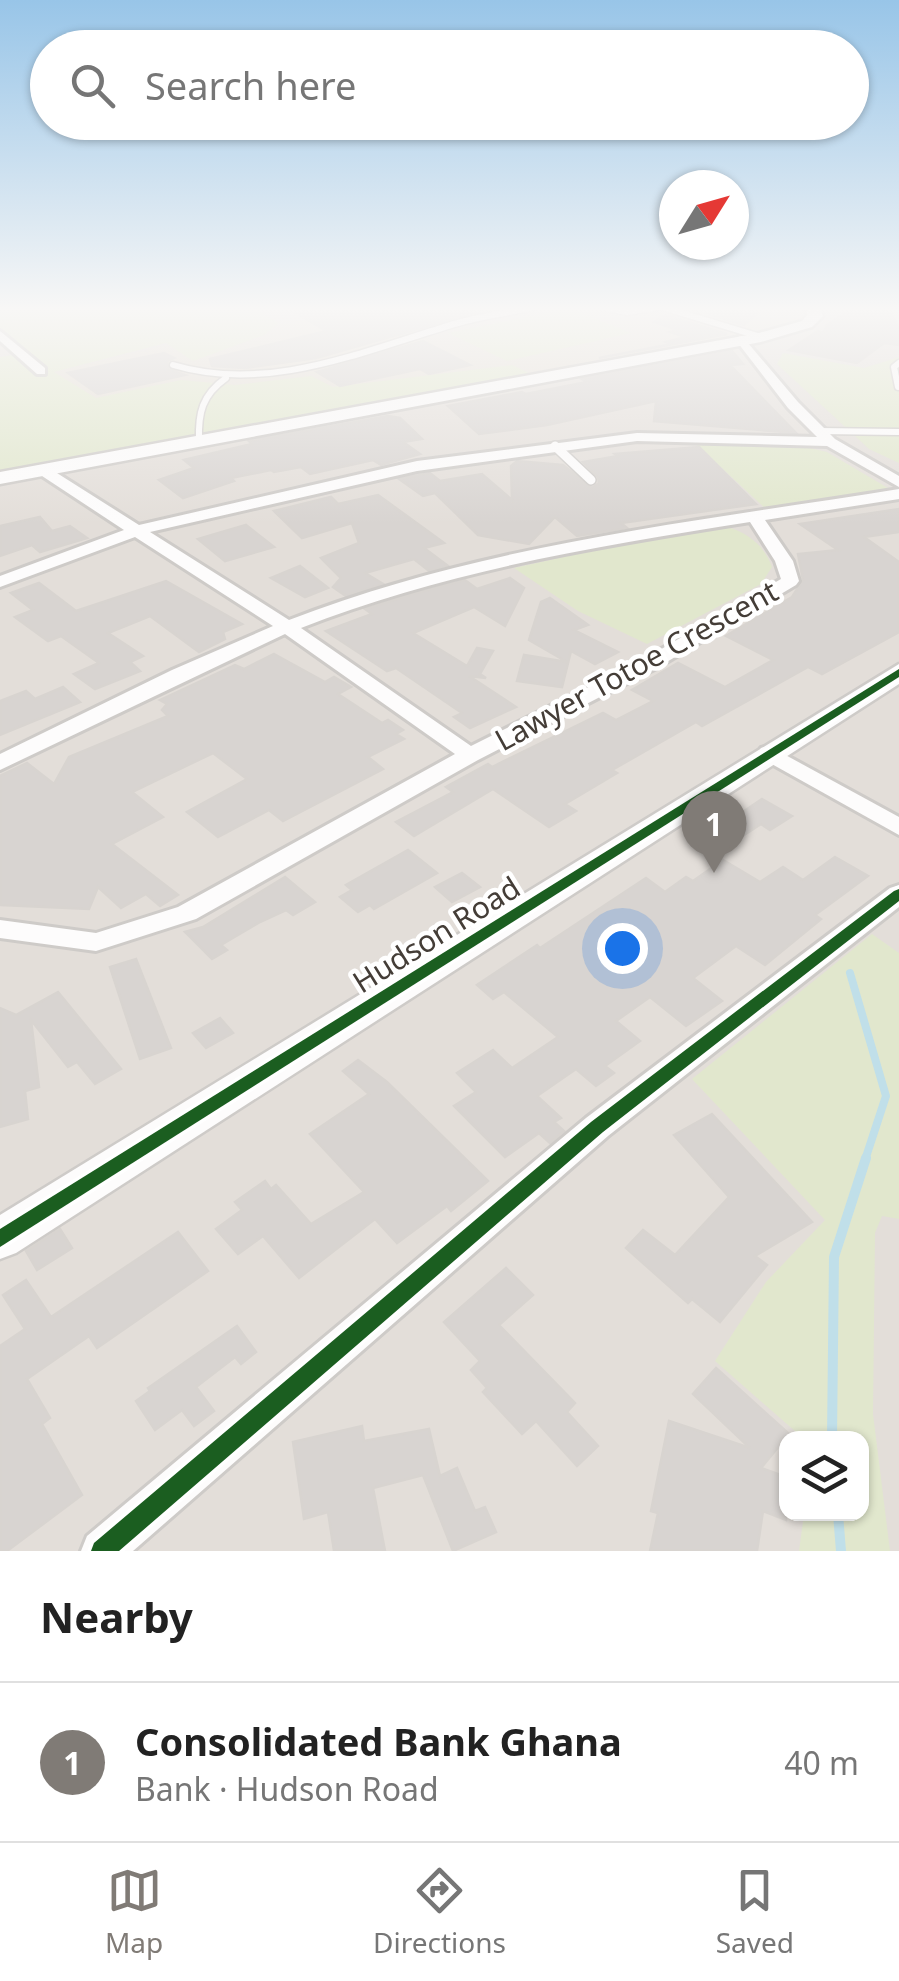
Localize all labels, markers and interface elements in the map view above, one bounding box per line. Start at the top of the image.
search box [30,30,869,140]
icon: search [65,58,120,113]
text: Search here [145,59,356,111]
north arrow [659,170,749,260]
street label: Lawyer Totoe Crescent [487,570,785,760]
pin: 1 [682,790,746,873]
street label: Hudson Road [344,866,528,1002]
your location [597,923,648,974]
map controls [779,1431,869,1521]
button: layers [779,1431,869,1521]
text: Nearby [40,1588,193,1645]
text: Consolidated Bank Ghana [135,1715,622,1767]
text: 1 [63,1741,82,1784]
text: 40 m [784,1741,859,1784]
text: Bank · Hudson Road [135,1767,439,1810]
tab: Map [105,1863,163,1961]
tab: Directions [373,1863,506,1961]
tab: Saved [716,1863,794,1961]

